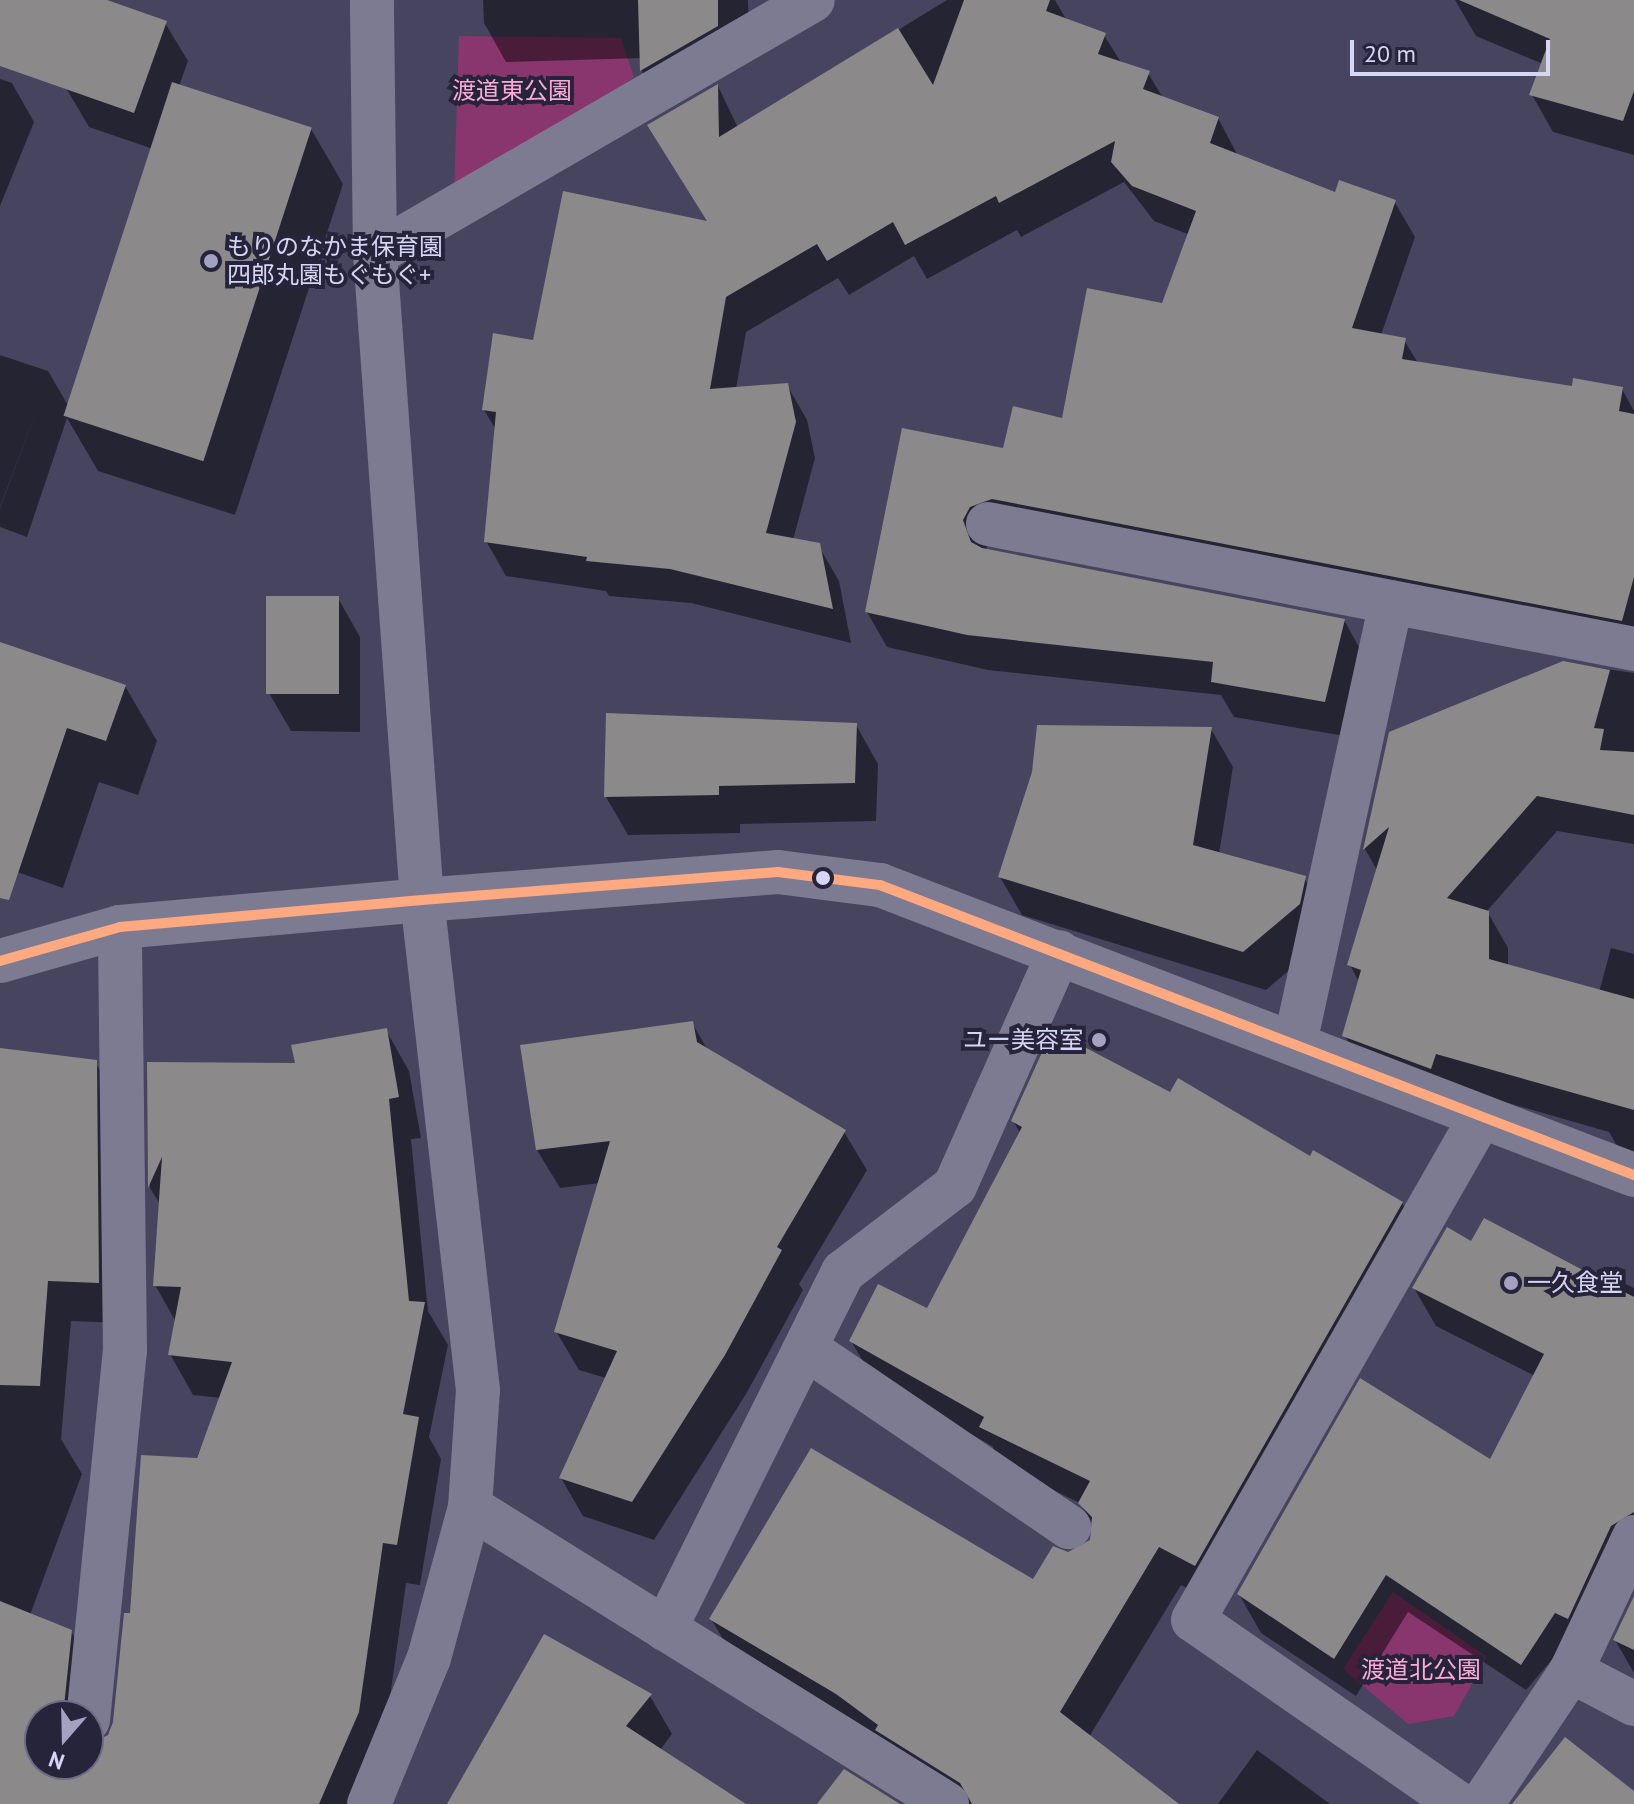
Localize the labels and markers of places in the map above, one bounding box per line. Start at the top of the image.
place label: もりのなかま保育園 四郎丸園もぐもぐ+ [227,233,443,289]
marker: もりのなかま保育園 四郎丸園もぐもぐ+ [202,252,220,270]
unlabelled marker [815,870,831,886]
place label: ユー美容室 [963,1026,1083,1054]
marker: ユー美容室 [1090,1031,1108,1049]
place label: 一久食堂 [1527,1269,1623,1297]
marker: 一久食堂 [1502,1274,1520,1292]

